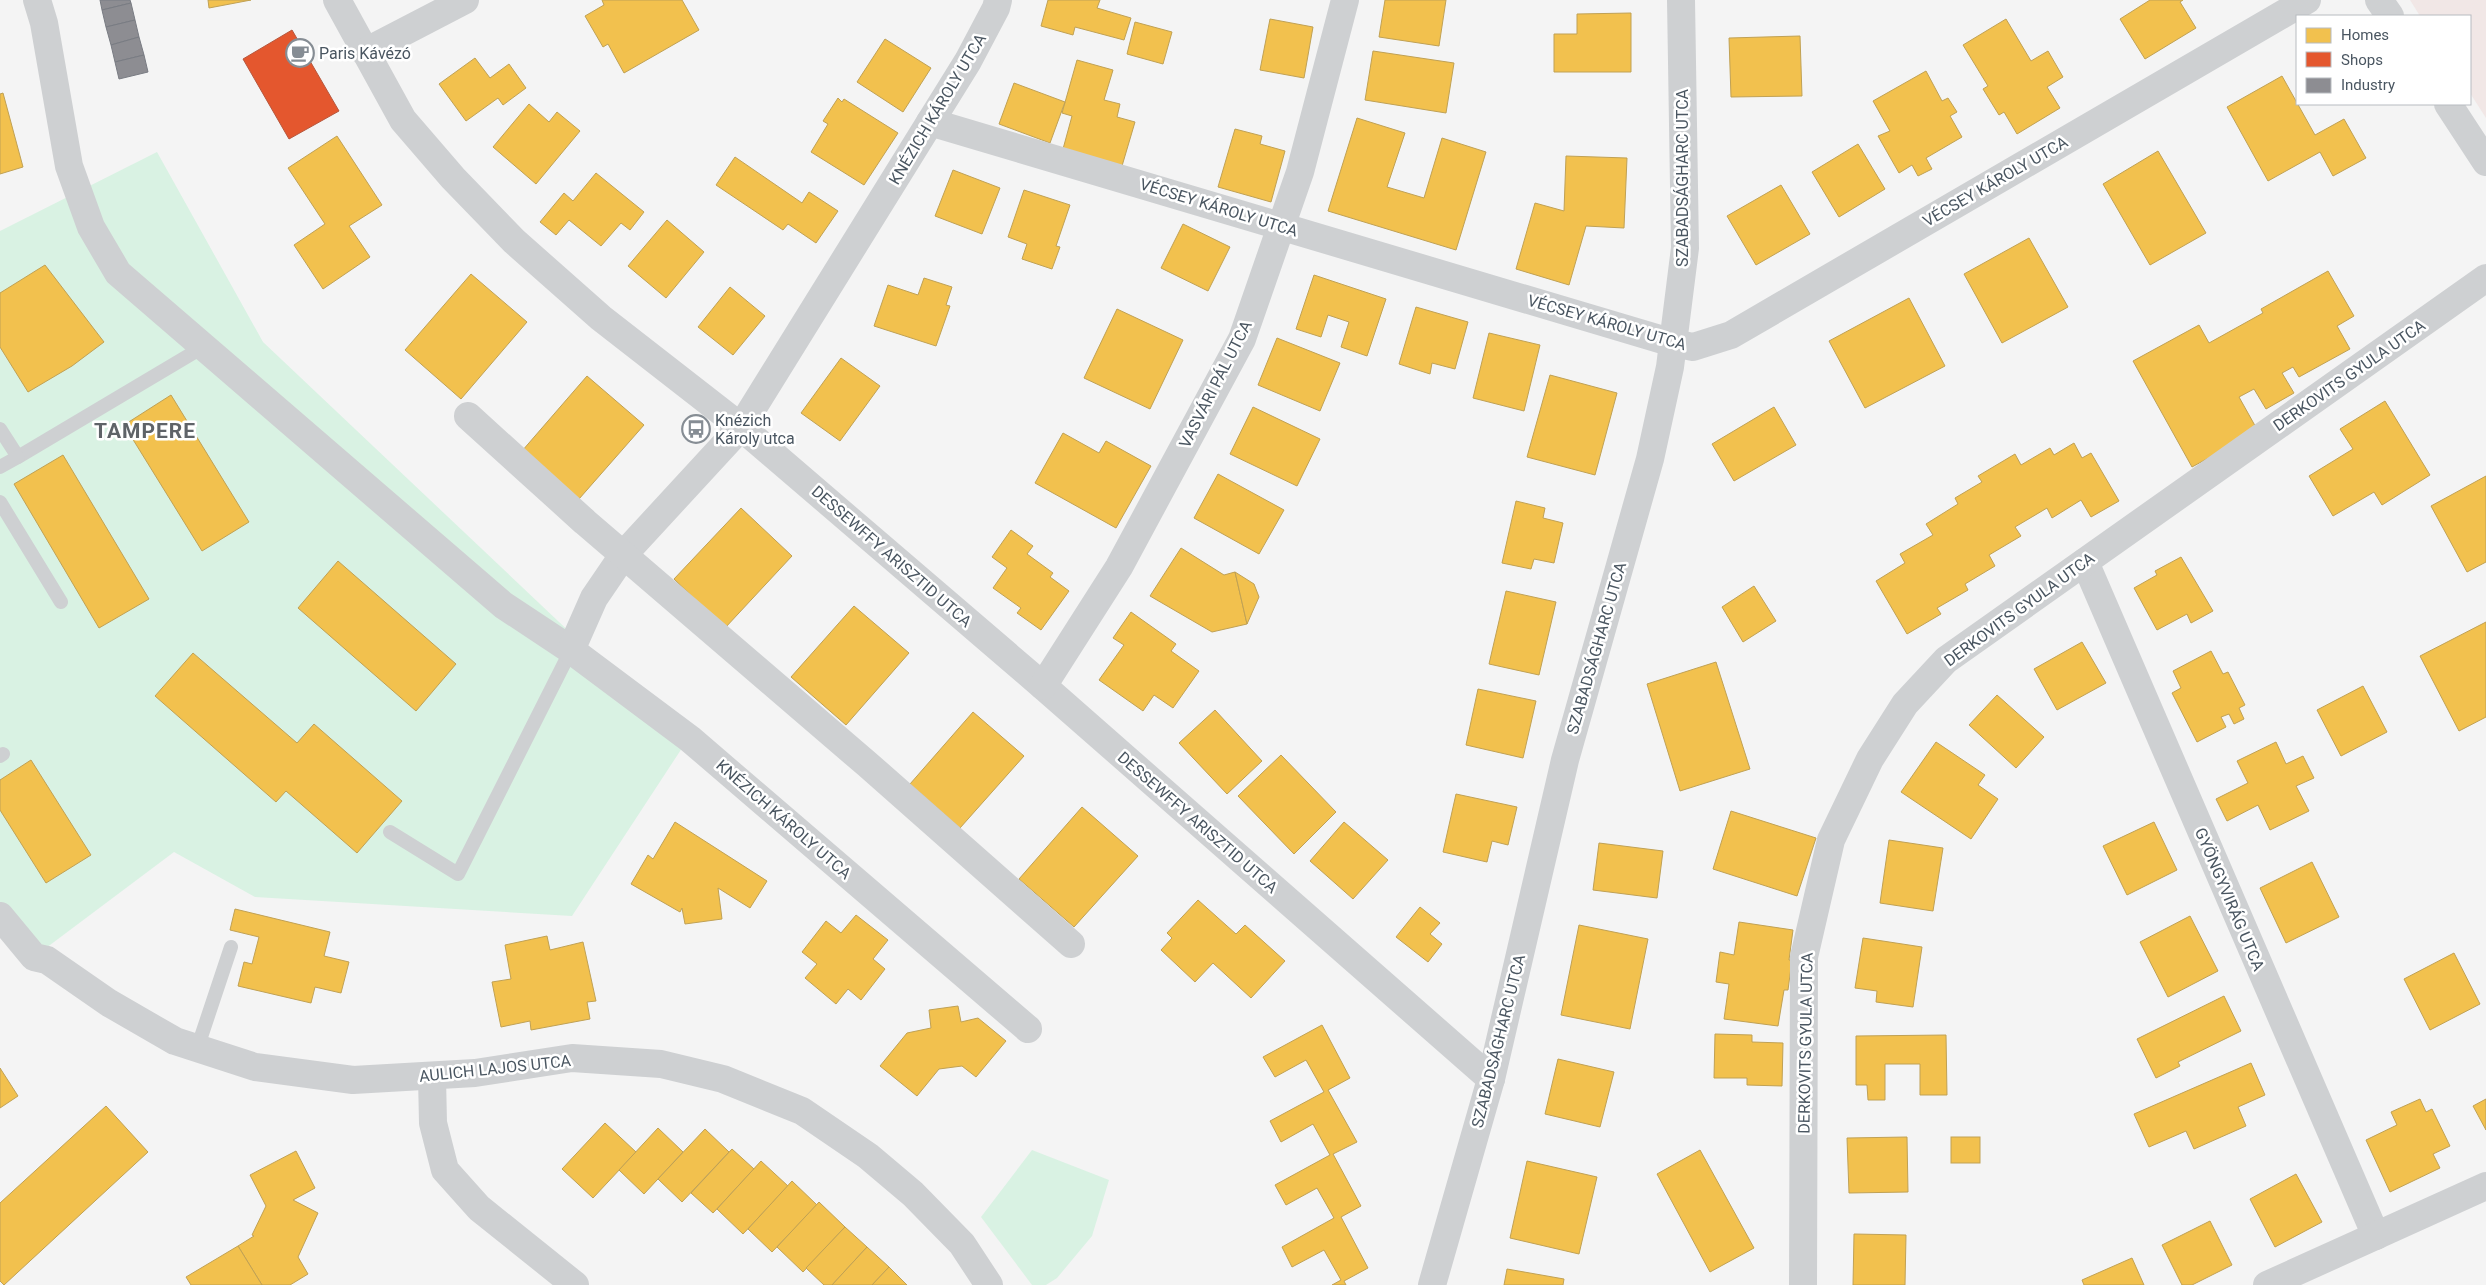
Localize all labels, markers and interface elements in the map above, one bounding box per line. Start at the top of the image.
legend [2296,15,2471,105]
text: Homes [2341,26,2389,44]
street label: KNÉZICH KÁROLY UTCA [885,30,990,188]
cafe icon: Paris Kávézó [285,38,315,68]
place label: Paris Kávézó [319,44,411,63]
text: Shops [2341,51,2383,69]
text: Industry [2341,76,2395,94]
street label: SZABADSÁGHARC UTCA [1673,88,1692,267]
street label: VÉCSEY KÁROLY UTCA [1919,132,2072,231]
street label: VÉCSEY KÁROLY UTCA [1138,174,1301,241]
street label: VÉCSEY KÁROLY UTCA [1525,291,1689,354]
street label: DERKOVITS GYULA UTCA [2270,315,2429,435]
street label: VASVÁRI PÁL UTCA [1175,317,1256,451]
place label: Knézich Károly utca [715,411,795,448]
bus stop icon: Knézich Károly utca [681,414,711,444]
district label: TAMPERE [94,419,196,443]
street label: DESSEWFFY ARISZTID UTCA [808,482,976,631]
street label: DERKOVITS GYULA UTCA [1940,548,2099,670]
street label: SZABADSÁGHARC UTCA [1563,559,1630,736]
street label: DESSEWFFY ARISZTID UTCA [1114,748,1282,897]
street label: KNÉZICH KÁROLY UTCA [712,756,855,884]
street label: GYÖNGYVIRÁG UTCA [2191,825,2268,974]
street label: SZABADSÁGHARC UTCA [1468,952,1529,1130]
street label: DERKOVITS GYULA UTCA [1794,952,1817,1134]
street label: AULICH LAJOS UTCA [418,1051,572,1086]

